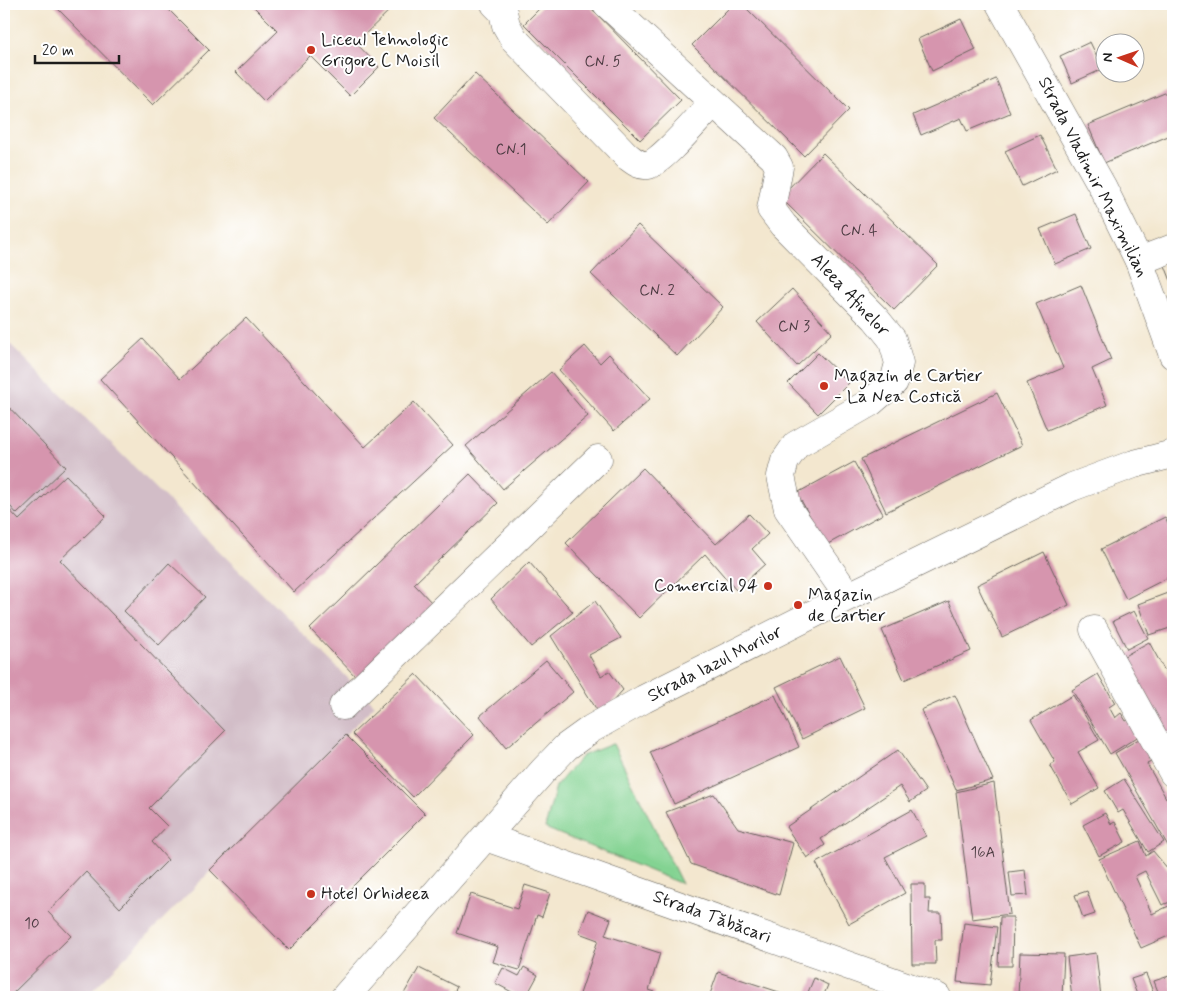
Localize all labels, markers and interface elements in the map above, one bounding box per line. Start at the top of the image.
place label: Liceul Tehnologic Grigore C Moisil [321,28,448,74]
scale bar [35,32,119,64]
north arrow [1094,32,1144,82]
text: 20 m [42,41,74,61]
marker: Liceul Tehnologic Grigore C Moisil [305,44,317,56]
house number: CN. 5 [584,52,622,72]
text: N [1099,53,1117,63]
street label: Strada Vladimir Maximilian [1032,73,1154,281]
house number: CN.1 [496,140,526,160]
house number: CN. 4 [841,221,878,241]
street label: Aleea Afinelor [805,248,895,342]
house number: CN. 2 [639,281,675,301]
house number: CN 3 [778,317,810,337]
place label: Magazin de Cartier - La Nea Costică [834,364,983,409]
marker: Magazin de Cartier - La Nea Costică [818,380,830,392]
place label: Comercial 94 [654,574,758,598]
marker: Comercial 94 [762,580,774,592]
place label: Magazin de Cartier [808,583,886,628]
marker: Magazin de Cartier [792,599,804,611]
street label: Strada Iazul Morilor [644,619,787,708]
house number: 16A [971,843,995,863]
place label: Hotel Orhideea [321,882,430,906]
street label: Strada Tăbăcari [650,885,774,949]
marker: Hotel Orhideea [305,888,317,900]
house number: 10 [24,914,40,934]

